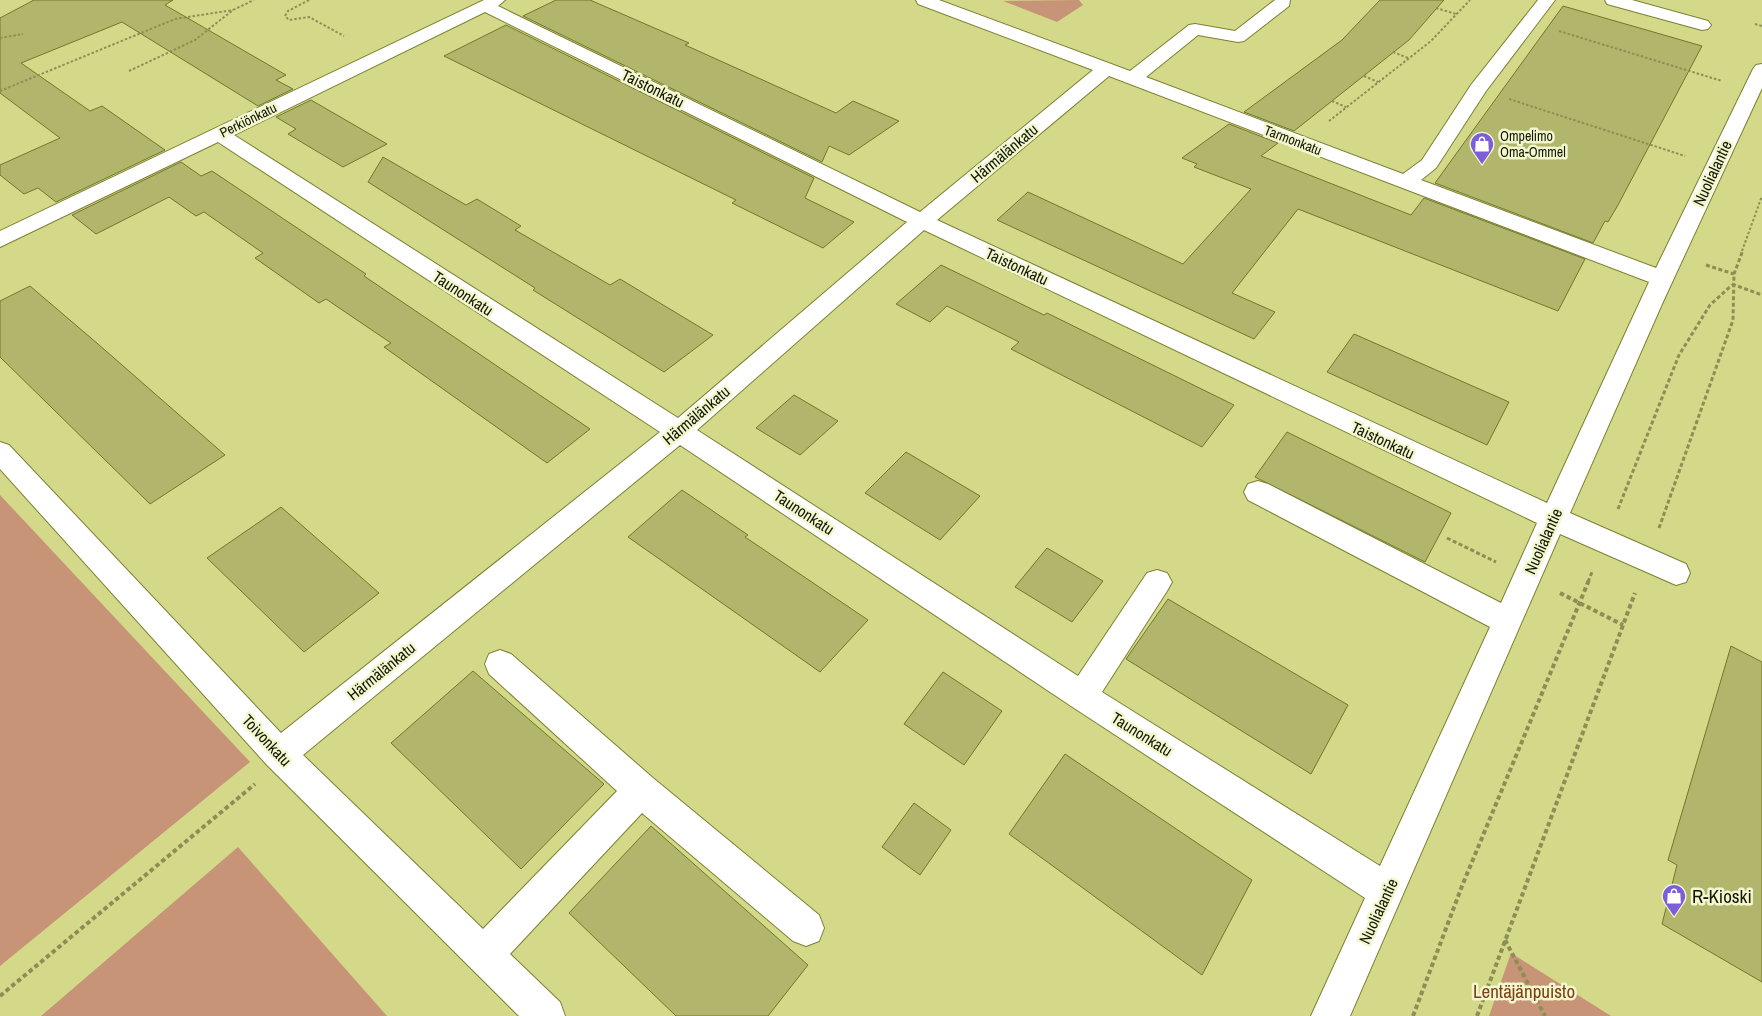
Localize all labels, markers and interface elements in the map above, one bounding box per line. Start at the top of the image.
street label: Taistonkatu [618,63,688,113]
street label: Perkiönkatu [217,98,279,142]
street label: Härmälänkatu [966,118,1042,188]
street label: Tarmonkatu [1262,121,1324,159]
place label: Ompelimo Oma-Ommel [1500,127,1566,161]
shop icon: Ompelimo Oma-Ommel [1469,131,1495,165]
street label: Nuolialantie [1687,137,1737,209]
street label: Taistonkatu [982,242,1052,290]
street label: Taunonkatu [428,265,498,321]
street label: Härmälänkatu [658,380,734,450]
street label: Taistonkatu [1348,416,1418,464]
street label: Taunonkatu [769,484,839,540]
street label: Nuolialantie [1519,505,1567,577]
street label: Härmälänkatu [342,637,420,705]
street label: Taunonkatu [1107,707,1177,761]
street label: Toivonkatu [237,709,297,771]
street label: Nuolialantie [1353,875,1403,947]
shop icon: R-Kioski [1661,883,1687,917]
place label: R-Kioski [1692,883,1752,909]
park label: Lentäjänpuisto [1473,978,1575,1004]

